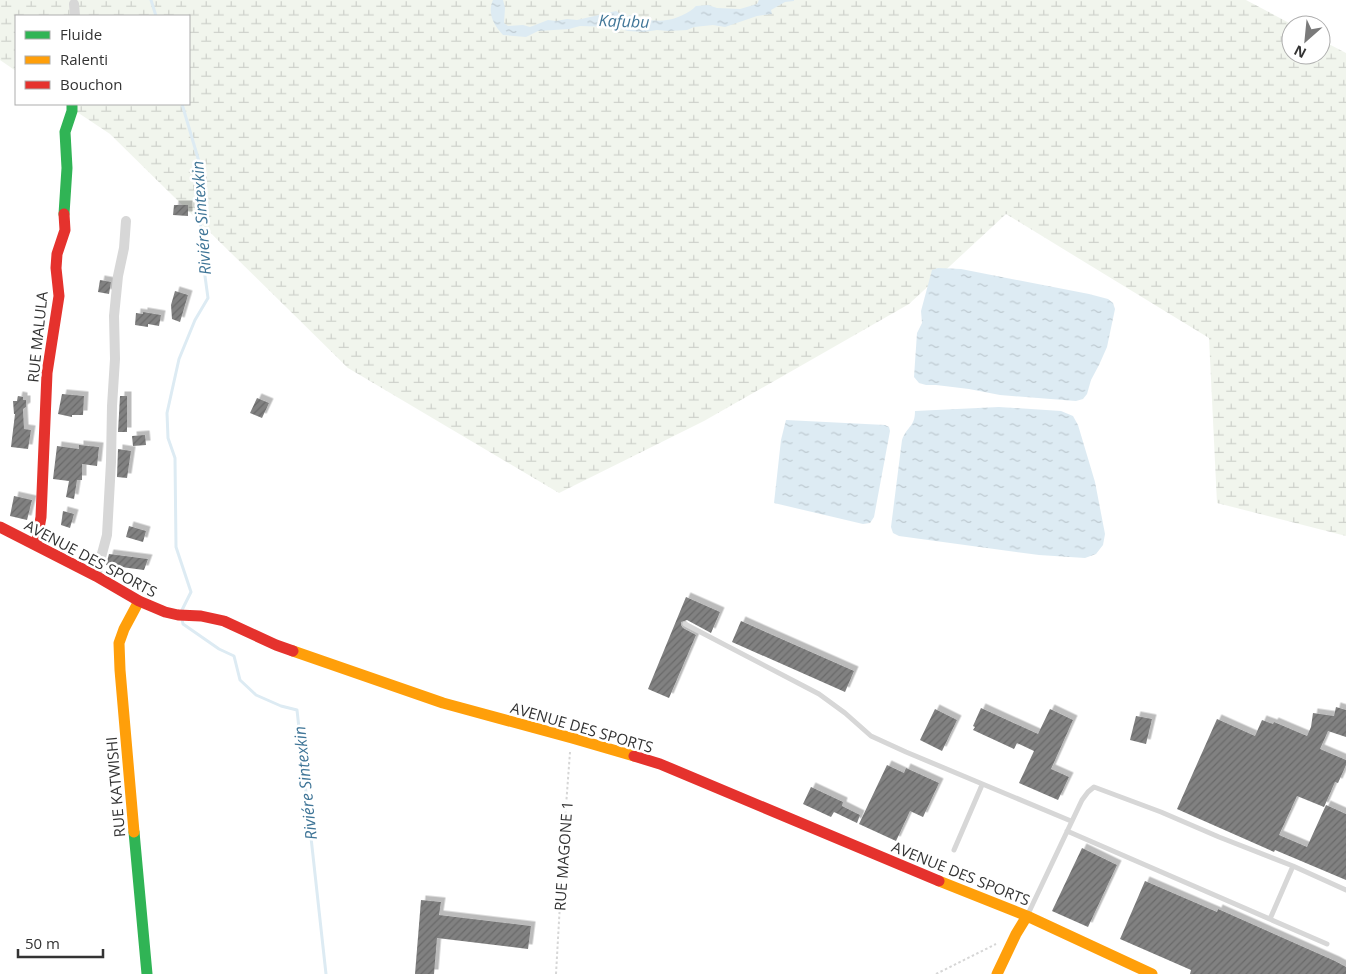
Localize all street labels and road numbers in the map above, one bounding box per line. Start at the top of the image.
street label: RUE MALULA [22,290,52,384]
street label: AVENUE DES SPORTS [21,515,161,601]
street label: AVENUE DES SPORTS [508,697,656,757]
street label: RUE KATWISHI [101,736,129,838]
street label: RUE MAGONE 1 [549,800,577,912]
street label: AVENUE DES SPORTS [889,836,1033,910]

